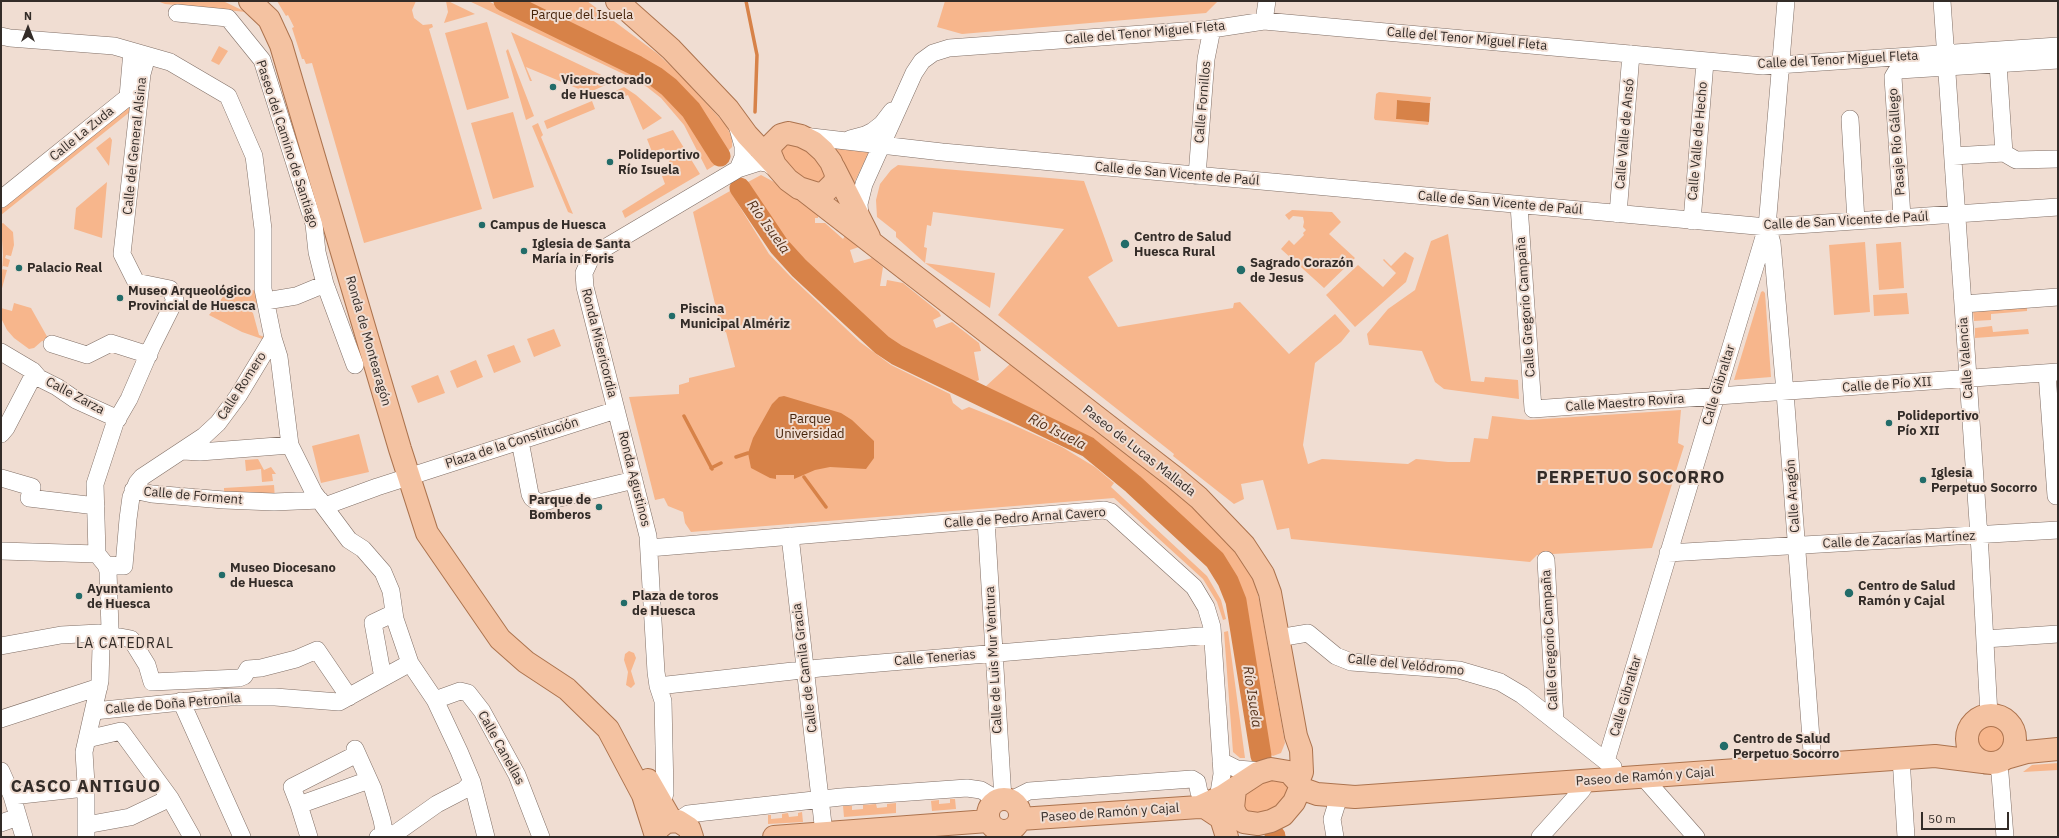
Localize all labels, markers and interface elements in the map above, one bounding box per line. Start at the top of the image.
park label: Parque del Isuela [531,7,633,23]
north arrow [8,8,48,48]
text: N [24,9,32,23]
street label: Calle del Tenor Miguel Fleta [1064,18,1226,48]
street label: Calle del Tenor Miguel Fleta [1386,24,1548,54]
street label: Calle del Tenor Miguel Fleta [1757,48,1919,72]
street label: Paseo del Camino de Santiago [252,58,322,230]
street label: Calle Fornillos [1192,60,1214,144]
place label: Vicerrectorado de Huesca [561,72,652,103]
street label: Calle del General Alsina [120,76,150,216]
street label: Calle Valle de Ansó [1612,78,1638,190]
street label: Calle Valle de Hecho [1685,81,1711,201]
marker: Vicerrectorado de Huesca [548,82,558,92]
street label: Pasaje Río Gállego [1885,88,1909,196]
street label: Calle La Zuda [47,103,117,165]
place label: Polideportivo Río Isuela [618,147,700,178]
marker: Polideportivo Río Isuela [605,157,615,167]
street label: Calle de San Vicente de Paúl [1094,159,1260,189]
street label: Calle de San Vicente de Paúl [1417,188,1583,218]
water label: Río Isuela [743,197,793,257]
street label: Calle de San Vicente de Paúl [1763,209,1929,233]
place label: Campus de Huesca [490,217,606,233]
marker: Campus de Huesca [477,220,487,230]
place label: Centro de Salud Huesca Rural [1134,229,1231,260]
place label: Iglesia de Santa María in Foris [532,236,631,267]
street label: Calle Gregorio Campaña [1513,236,1539,378]
marker: Centro de Salud Huesca Rural [1119,238,1131,250]
marker: Iglesia de Santa María in Foris [519,246,529,256]
place label: Sagrado Corazón de Jesus [1250,255,1353,286]
place label: Palacio Real [27,260,102,276]
marker: Palacio Real [14,263,24,273]
marker: Sagrado Corazón de Jesus [1235,264,1247,276]
street label: Ronda de Montearagón [342,274,394,408]
place label: Museo Arqueológico Provincial de Huesca [128,283,256,314]
street label: Ronda Misericordia [578,287,620,399]
marker: Museo Arqueológico Provincial de Huesca [115,293,125,303]
place label: Piscina Municipal Almériz [680,301,790,332]
marker: Piscina Municipal Almériz [667,311,677,321]
street label: Calle Valencia [1955,317,1977,399]
street label: Calle Gibraltar [1699,343,1739,427]
street label: Calle Romero [214,349,270,423]
street label: Calle Zarza [43,374,107,418]
street label: Calle de Pío XII [1842,374,1932,396]
street label: Calle Maestro Rovira [1565,391,1685,415]
street label: Paseo de Lucas Mallada [1079,402,1199,500]
place label: Polideportivo Pío XII [1897,408,1979,439]
water label: Río Isuela [1025,410,1089,454]
park label: Parque Universidad [775,411,845,442]
street label: Plaza de la Constitución [444,414,580,472]
marker: Polideportivo Pío XII [1884,418,1894,428]
street label: Ronda Agustinos [615,430,653,528]
street label: Calle Aragón [1783,459,1803,533]
place label: Iglesia Perpetuo Socorro [1931,465,2037,496]
district label: PERPETUO SOCORRO [1537,468,1725,488]
marker: Iglesia Perpetuo Socorro [1918,475,1928,485]
street label: Calle de Forment [143,484,243,508]
place label: Parque de Bomberos [529,492,591,523]
marker: Parque de Bomberos [594,502,604,512]
street label: Calle de Pedro Arnal Cavero [944,505,1106,531]
street label: Calle de Zacarías Martínez [1822,528,1976,552]
place label: Museo Diocesano de Huesca [230,560,336,591]
street label: Calle Gregorio Campaña [1539,569,1561,711]
marker: Museo Diocesano de Huesca [217,570,227,580]
place label: Centro de Salud Ramón y Cajal [1858,578,1955,609]
place label: Ayuntamiento de Huesca [87,581,173,612]
street label: Calle de Luis Mur Ventura [982,586,1006,734]
marker: Centro de Salud Ramón y Cajal [1843,587,1855,599]
place label: Plaza de toros de Huesca [632,588,719,619]
marker: Ayuntamiento de Huesca [74,591,84,601]
marker: Plaza de toros de Huesca [619,598,629,608]
street label: Calle de Camila Gracia [789,602,821,734]
district label: LA CATEDRAL [76,636,174,652]
street label: Calle Tenerias [894,647,976,669]
street label: Calle del Velódromo [1347,651,1465,679]
street label: Calle Gibraltar [1607,654,1645,738]
water label: Río Isuela [1239,665,1265,729]
street label: Calle de Doña Petronila [105,690,241,718]
street label: Calle Canellas [474,708,528,788]
place label: Centro de Salud Perpetuo Socorro [1733,731,1839,762]
marker: Centro de Salud Perpetuo Socorro [1718,740,1730,752]
street label: Paseo de Ramón y Cajal [1575,764,1715,790]
district label: CASCO ANTIGUO [11,777,161,797]
street label: Paseo de Ramón y Cajal [1040,800,1180,826]
scale bar [1923,804,2011,830]
text: 50 m [1928,811,1956,826]

